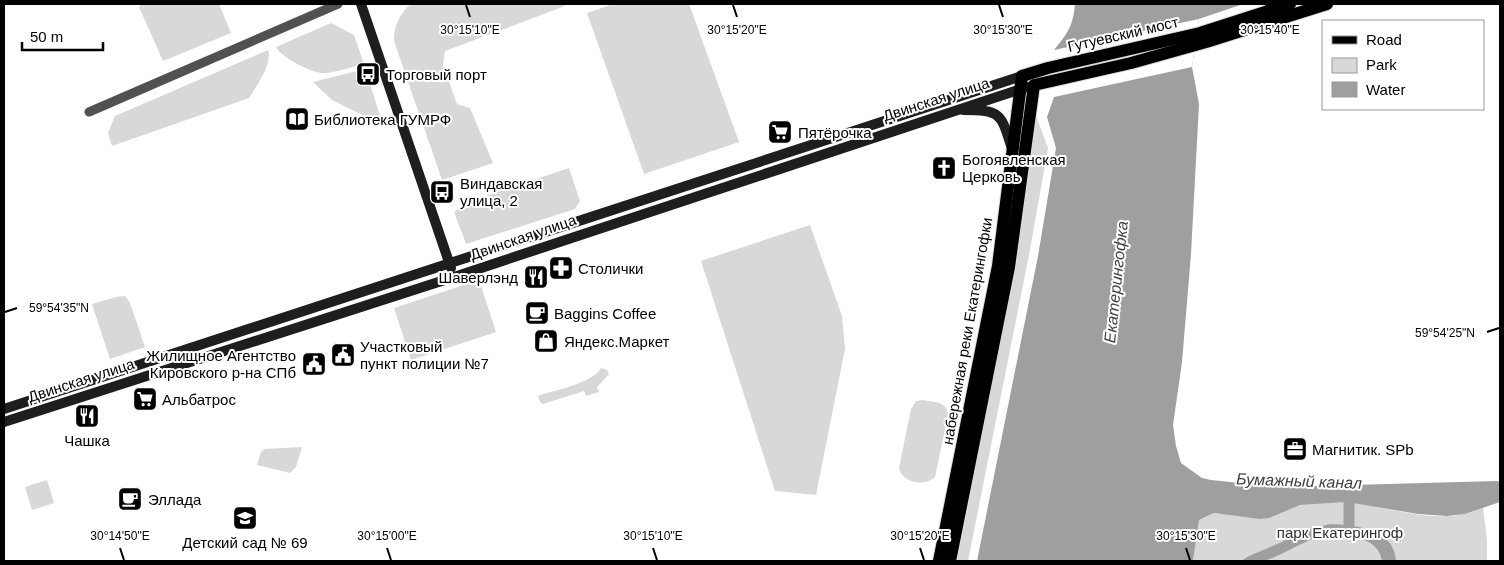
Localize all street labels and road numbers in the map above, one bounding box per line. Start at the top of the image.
street label: Гутуевский мост [1066,13,1180,55]
street label: Двинская улица [881,74,992,124]
street label: Двинская улица [468,211,579,263]
street label: набережная реки Екатерингофки [939,216,995,446]
street label: Двинская улица [26,355,137,405]

